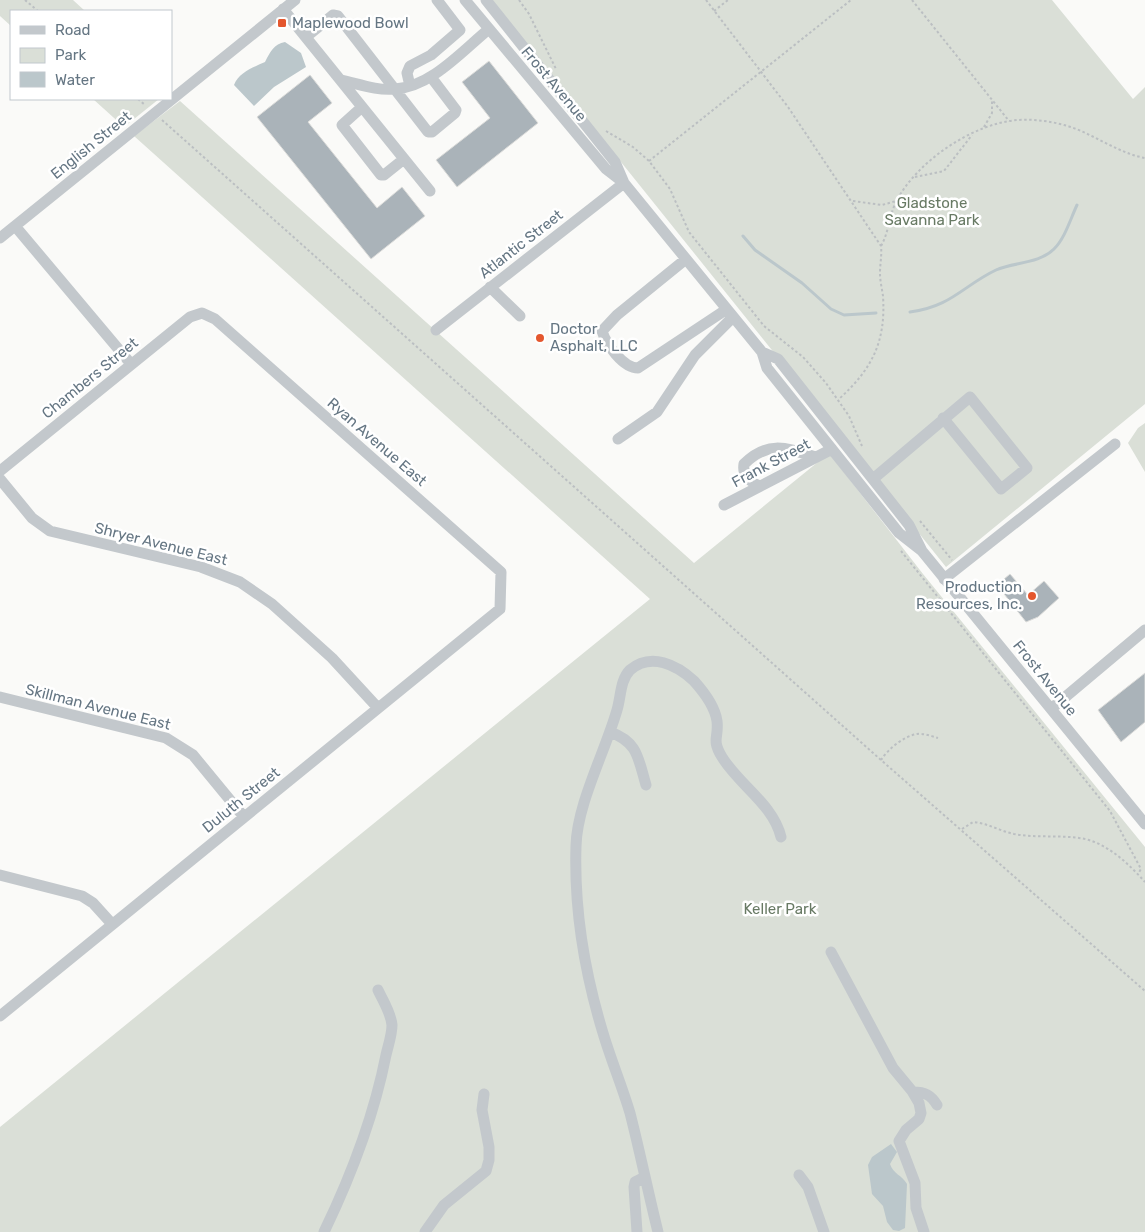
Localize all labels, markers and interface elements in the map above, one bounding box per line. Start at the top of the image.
legend [10,10,172,100]
place label: Maplewood Bowl [292,14,409,32]
marker: Maplewood Bowl [276,17,288,29]
text: Road [55,21,91,39]
street label: Frost Avenue [518,43,590,125]
text: Park [55,46,86,64]
text: Water [55,71,95,89]
street label: English Street [47,107,135,183]
park label: Gladstone Savanna Park [884,194,980,229]
street label: Atlantic Street [476,206,567,282]
place label: Doctor Asphalt, LLC [550,320,638,355]
marker: Doctor Asphalt, LLC [534,332,546,344]
street label: Chambers Street [38,334,142,422]
street label: Ryan Avenue East [324,394,430,490]
street label: Frank Street [729,435,813,491]
street label: Shryer Avenue East [93,519,229,569]
place label: Production Resources, Inc. [916,578,1022,613]
marker: Production Resources, Inc. [1026,590,1038,602]
street label: Frost Avenue [1009,637,1081,719]
street label: Skillman Avenue East [24,680,173,734]
street label: Duluth Street [199,763,283,837]
park label: Keller Park [744,900,817,918]

